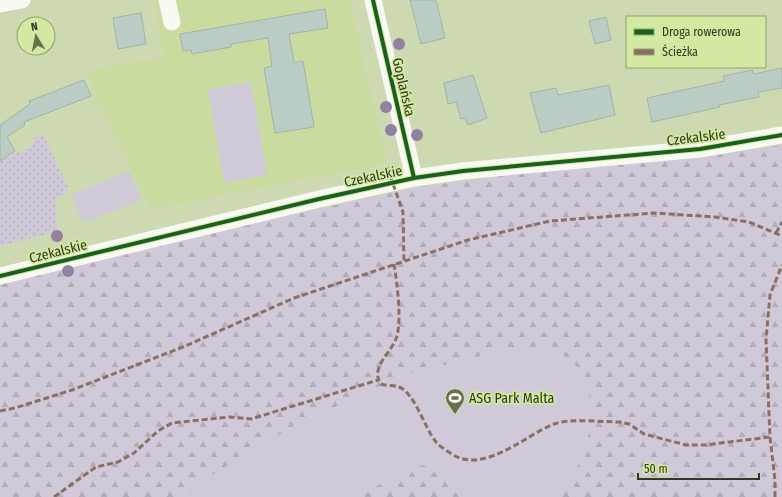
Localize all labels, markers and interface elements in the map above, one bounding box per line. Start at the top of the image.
north arrow [16,16,56,56]
legend [626,16,766,68]
text: N [30,20,39,34]
text: Droga rowerowa [662,25,741,39]
text: Ścieżka [662,44,698,59]
street label: Goplańska [388,56,419,118]
street label: Czekalskie [666,125,727,150]
street label: Czekalskie [342,162,404,191]
street label: Czekalskie [27,236,89,267]
sports icon: ASG Park Malta [444,387,466,415]
place label: ASG Park Malta [469,390,555,407]
scale bar [638,455,759,481]
text: 50 m [644,462,668,476]

